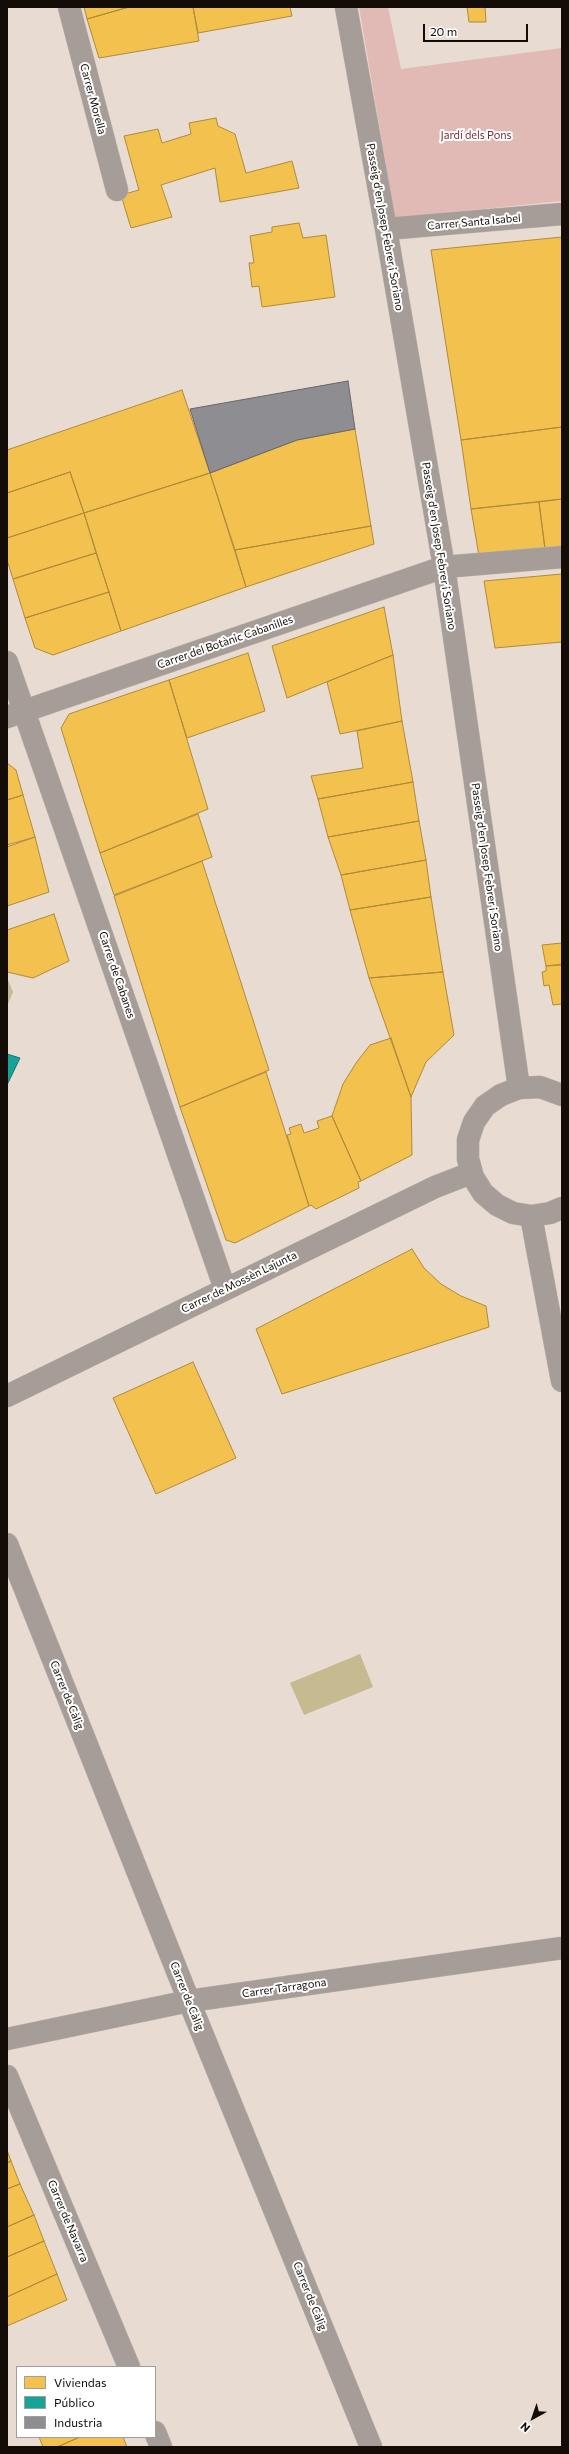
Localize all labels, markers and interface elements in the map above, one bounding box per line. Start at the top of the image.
scale bar [425,16,530,42]
text: 20 m [430,24,457,38]
street label: Carrer Morella [77,62,109,136]
park label: Jardí dels Pons [440,128,512,142]
street label: Passeig d'en Josep Febrer i Soriano [364,142,406,312]
street label: Carrer Santa Isabel [427,211,521,233]
street label: Passeig d'en Josep Febrer i Soriano [419,461,459,631]
street label: Carrer del Botànic Cabanilles [155,613,295,671]
street label: Passeig d'en Josep Febrer i Soriano [469,782,505,952]
street label: Carrer de Cabanes [96,930,138,1020]
street label: Carrer de Mossèn Lajunta [179,1248,299,1316]
street label: Carrer de Càlig [47,1659,87,1731]
street label: Carrer de Càlig [167,1960,207,2032]
street label: Carrer Tarragona [241,1976,327,2000]
street label: Carrer de Navarra [45,2178,91,2264]
street label: Carrer de Càlig [290,2260,330,2332]
legend [16,2366,156,2438]
text: Viviendas [54,2375,106,2389]
text: Público [54,2395,95,2409]
north arrow [513,2398,553,2438]
text: Industria [54,2415,102,2429]
text: N [518,2420,532,2435]

